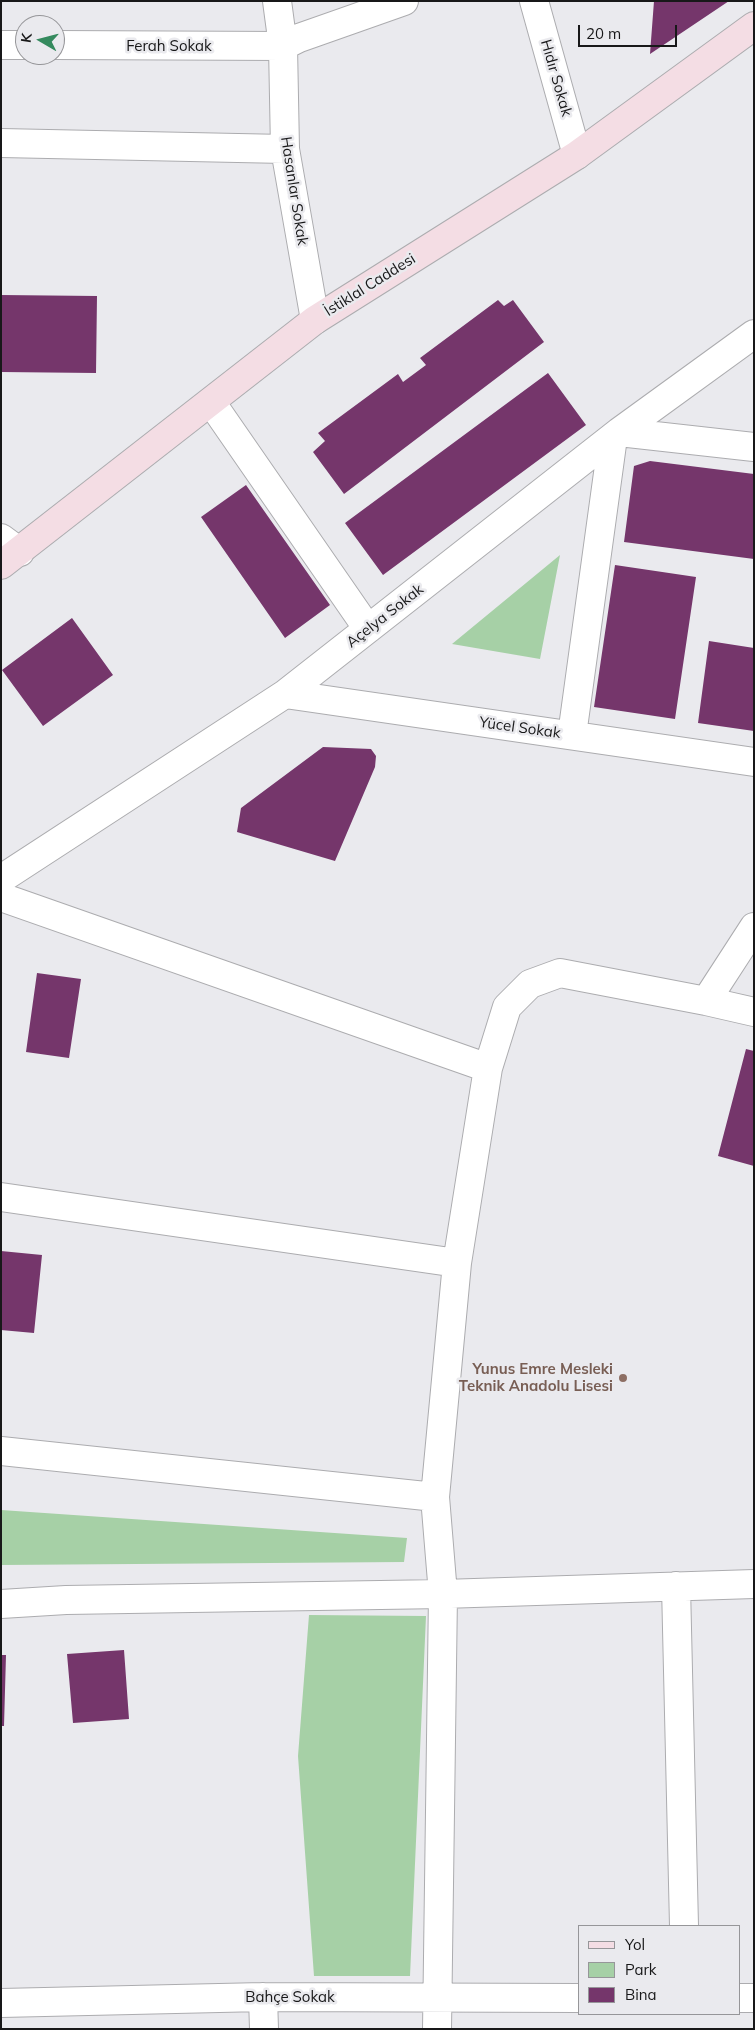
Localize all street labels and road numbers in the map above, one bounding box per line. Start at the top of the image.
street label: Ferah Sokak [126,37,212,55]
street label: Hıdır Sokak [536,37,576,119]
street label: Hasanlar Sokak [277,135,311,247]
street label: İstiklal Caddesi [321,250,419,320]
street label: Açelya Sokak [343,580,427,652]
street label: Yücel Sokak [478,713,562,743]
street label: Bahçe Sokak [245,1988,335,2006]

